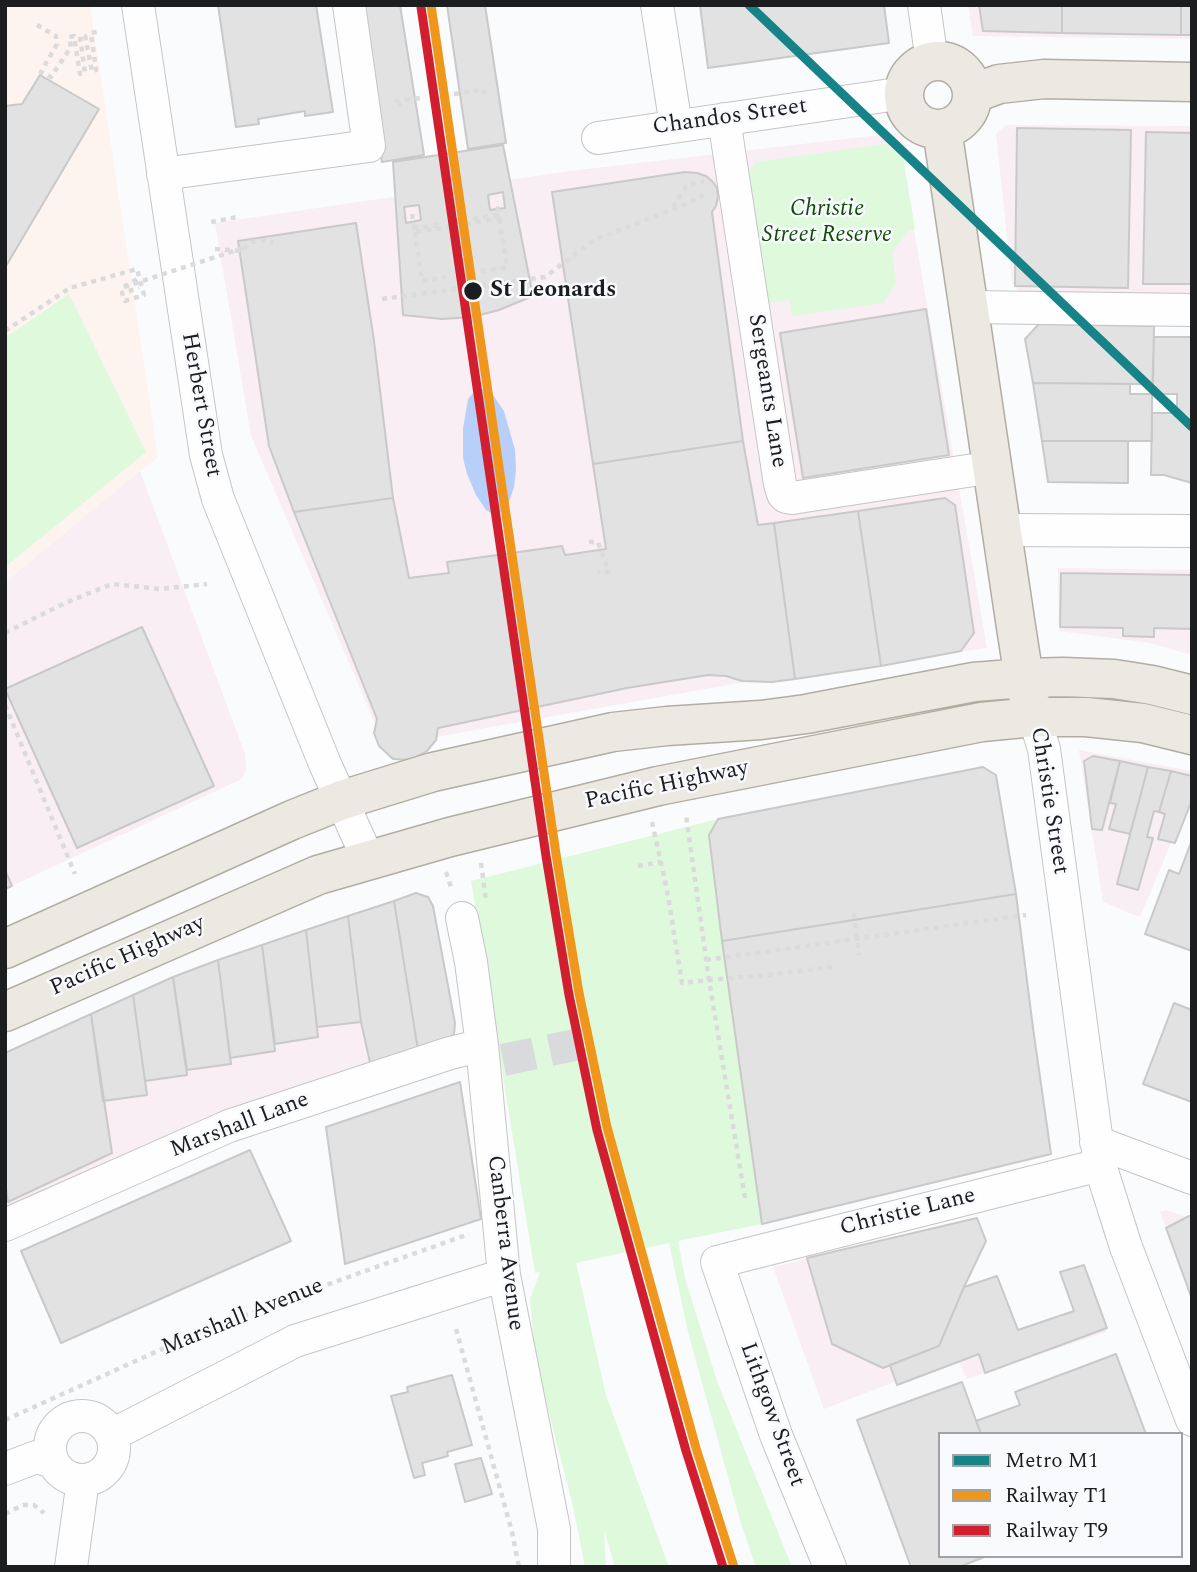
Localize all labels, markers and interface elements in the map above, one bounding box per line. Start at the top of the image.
street label: Chandos Street [651,93,809,143]
park label: Christie Street Reserve [762,196,892,250]
place label: St Leonards [490,277,616,305]
marker: St Leonards [462,280,484,302]
street label: Sergeants Lane [740,312,792,470]
street label: Herbert Street [174,331,226,479]
street label: Christie Street [1023,725,1073,877]
street label: Pacific Highway [583,755,751,817]
street label: Pacific Highway [46,911,210,1003]
street label: Marshall Lane [167,1087,313,1165]
street label: Canberra Avenue [480,1154,528,1332]
street label: Christie Lane [837,1183,979,1243]
street label: Marshall Avenue [158,1273,328,1363]
street label: Lithgow Street [732,1339,810,1491]
legend [938,1432,1183,1558]
text: Metro M1 [1005,1445,1099,1477]
text: Railway T1 [1005,1480,1108,1512]
text: Railway T9 [1005,1515,1108,1547]

